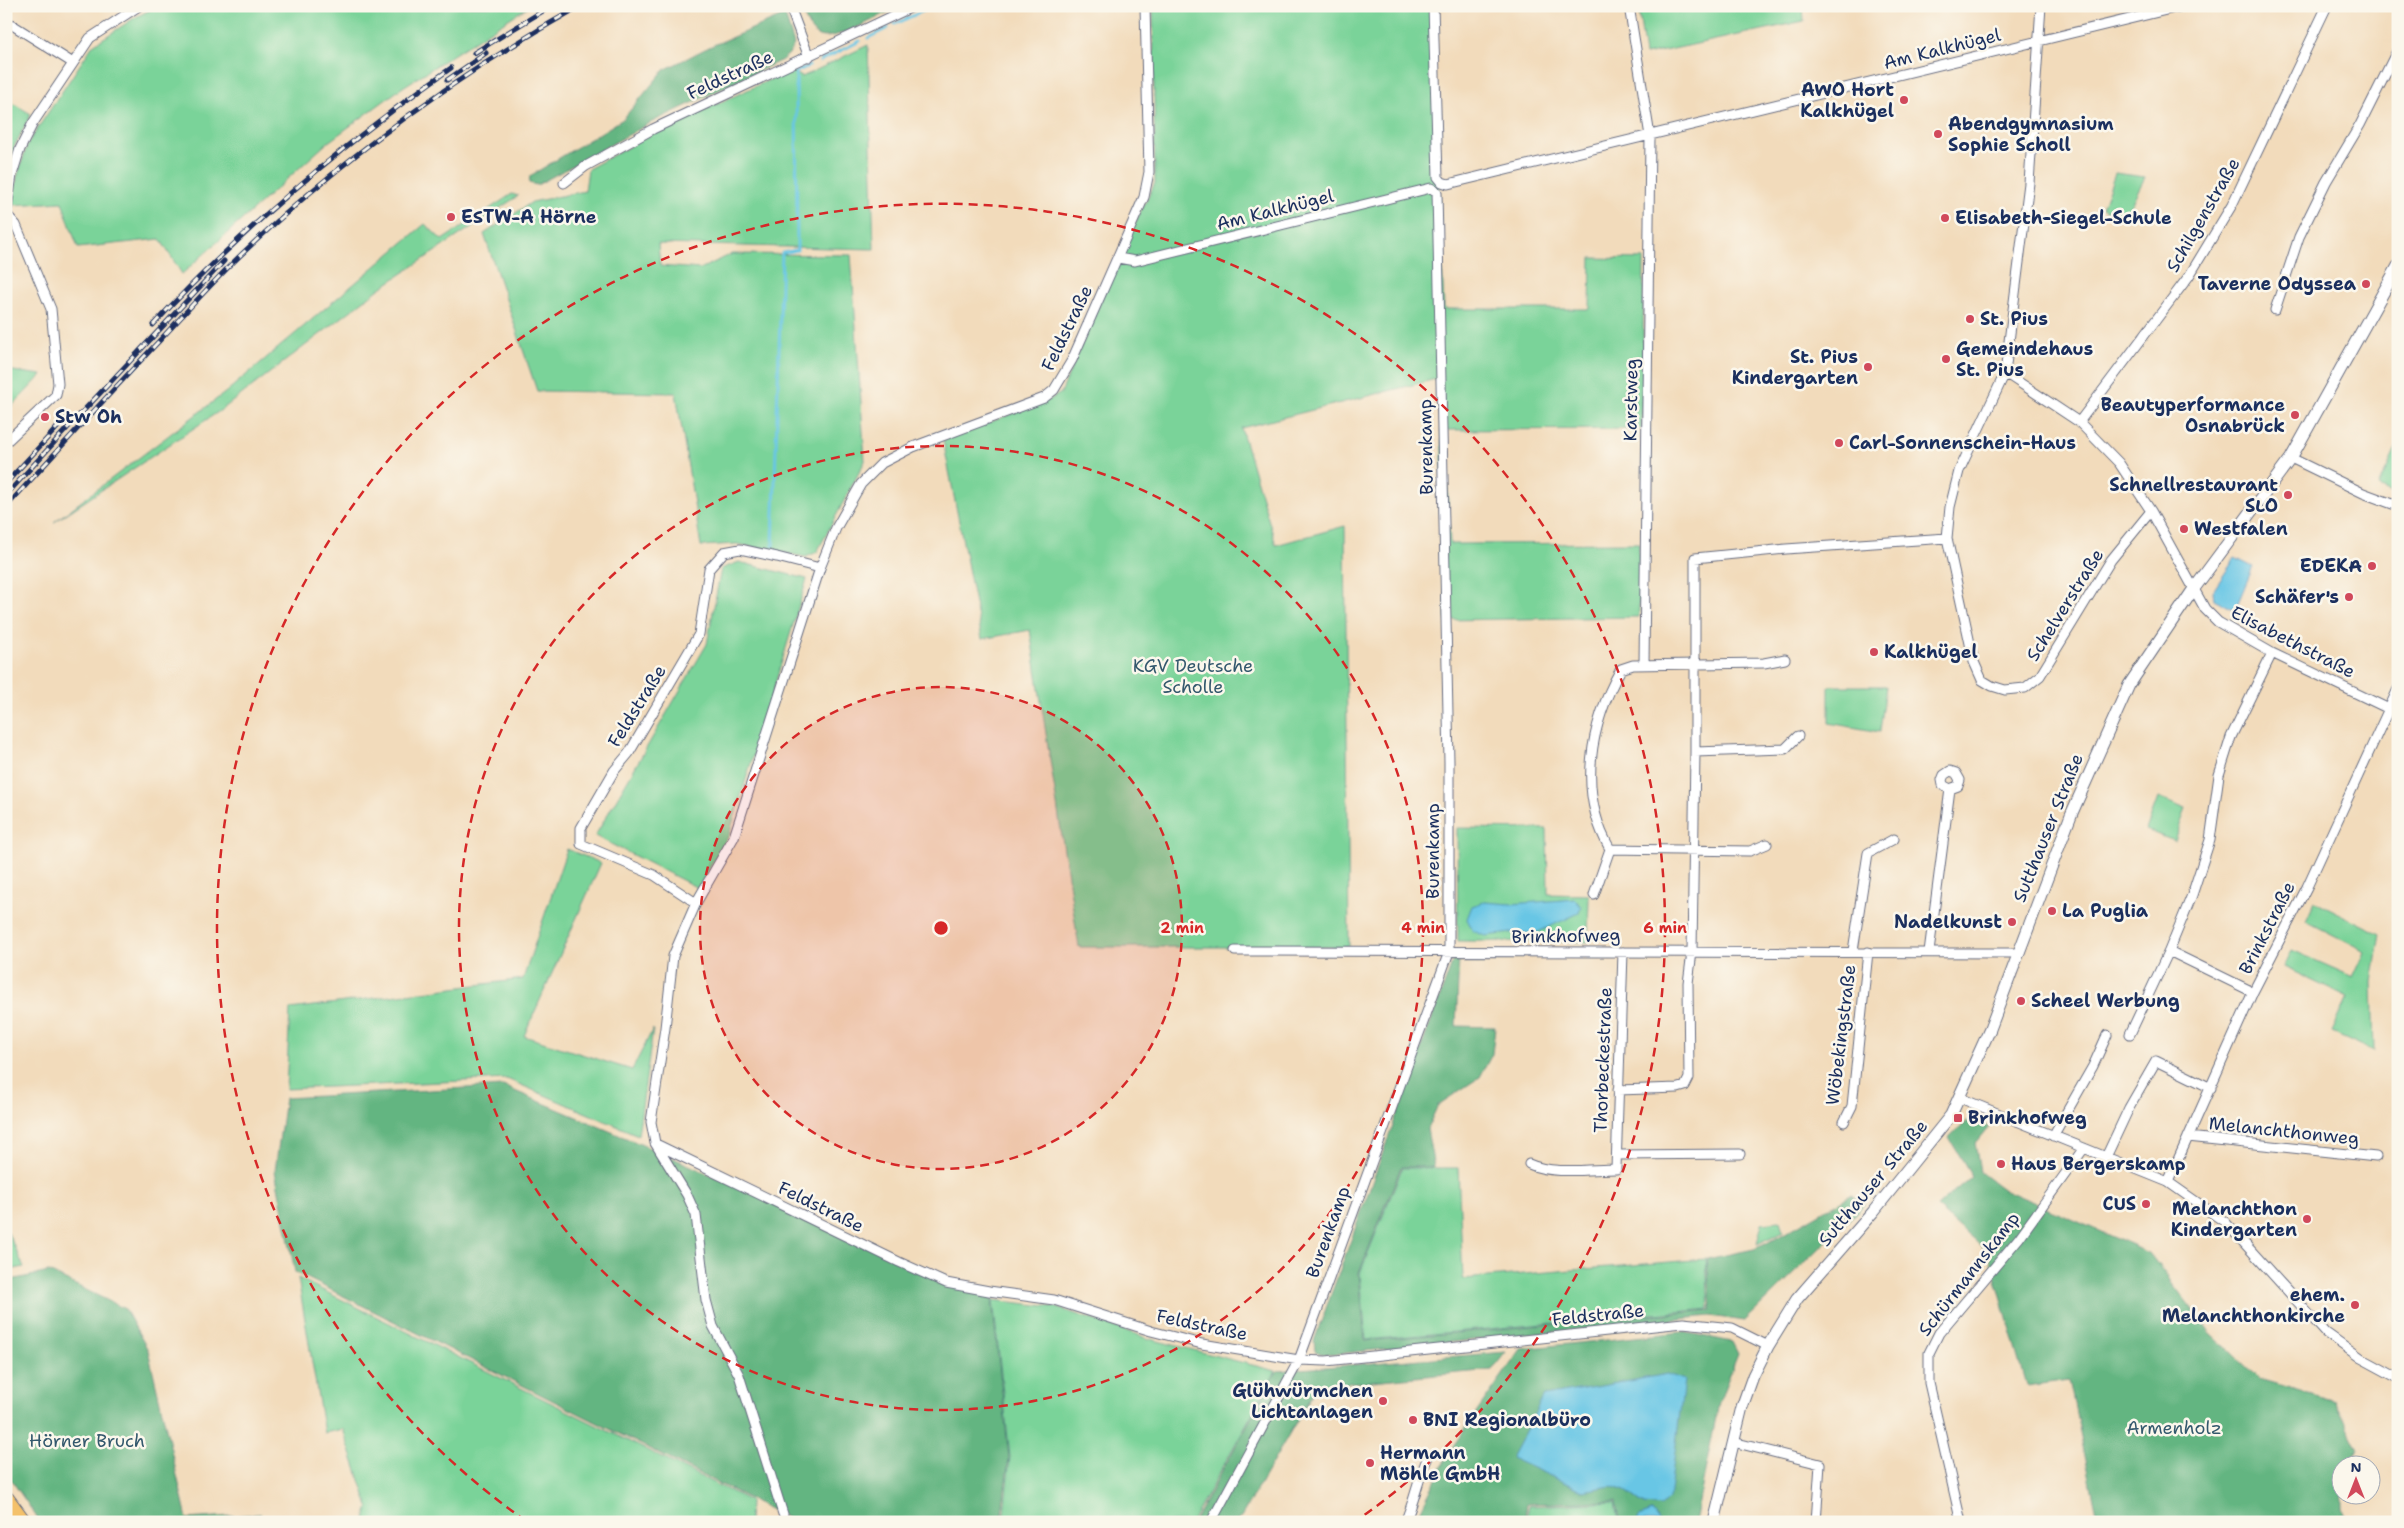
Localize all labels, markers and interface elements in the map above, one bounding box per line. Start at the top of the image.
street label: Am Kalkhügel [1881,23,2004,75]
street label: Feldstraße [683,45,777,105]
place label: AWO Hort Kalkhügel [1800,78,1894,123]
marker: AWO Hort Kalkhügel [1898,94,1910,106]
place label: Abendgymnasium Sophie Scholl [1948,112,2114,157]
marker: Abendgymnasium Sophie Scholl [1932,128,1944,140]
street label: Schilgenstraße [2161,154,2245,276]
street label: Am Kalkhügel [1214,184,1337,236]
place label: ESTW-A Hörne [461,205,597,229]
place label: Elisabeth-Siegel-Schule [1955,206,2172,230]
marker: ESTW-A Hörne [445,211,457,223]
marker: Elisabeth-Siegel-Schule [1939,212,1951,224]
place label: Taverne Odyssea [2198,272,2357,296]
marker: Taverne Odyssea [2360,278,2372,290]
street label: Feldstraße [1036,281,1098,375]
place label: St. Pius [1980,307,2048,331]
marker: St. Pius [1964,313,1976,325]
place label: Gemeindehaus St. Pius [1956,337,2093,382]
place label: St. Pius Kindergarten [1732,345,1858,390]
marker: Gemeindehaus St. Pius [1940,353,1952,365]
street label: Karstweg [1618,358,1644,442]
marker: St. Pius Kindergarten [1862,361,1874,373]
place label: Beautyperformance Osnabrück [2101,393,2285,438]
street label: Burenkamp [1413,399,1439,495]
place label: Stw Oh [55,405,122,429]
marker: Beautyperformance Osnabrück [2289,409,2301,421]
marker: Stw Oh [39,411,51,423]
place label: Carl-Sonnenschein-Haus [1849,431,2076,455]
marker: Carl-Sonnenschein-Haus [1833,437,1845,449]
place label: Schnellrestaurant SLO [2109,473,2278,518]
marker: Schnellrestaurant SLO [2282,489,2294,501]
place label: Westfalen [2194,517,2288,541]
marker: Westfalen [2178,523,2190,535]
street label: Schelverstraße [2021,544,2109,666]
place label: EDEKA [2300,554,2362,578]
marker: EDEKA [2366,560,2378,572]
place label: Schäfer's [2255,585,2339,609]
marker: Schäfer's [2343,591,2355,603]
street label: Elisabethstraße [2227,600,2359,684]
place label: Kalkhügel [1884,640,1978,664]
marker: Kalkhügel [1868,646,1880,658]
park label: KGV Deutsche Scholle [1133,654,1253,699]
street label: Feldstraße [602,660,672,752]
street label: Sutthauser Straße [2007,750,2089,906]
street label: Burenkamp [1421,803,1445,899]
street label: Brinkstraße [2233,878,2301,978]
place label: La Puglia [2062,899,2149,923]
marker: La Puglia [2046,905,2058,917]
place label: Nadelkunst [1894,910,2002,934]
marker: Nadelkunst [2006,916,2018,928]
text: 2 min [1160,918,1204,938]
text: 4 min [1401,918,1445,938]
text: 6 min [1643,918,1687,938]
centre of rings [932,919,950,937]
street label: Brinkhofweg [1511,923,1621,949]
street label: Wöbekingstraße [1820,963,1862,1107]
street label: Thorbeckestraße [1588,987,1618,1133]
place label: Scheel Werbung [2031,989,2180,1013]
marker: Scheel Werbung [2015,995,2027,1007]
place label: Brinkhofweg [1968,1106,2087,1130]
street label: Melanchthonweg [2208,1111,2360,1151]
marker: Brinkhofweg [1952,1112,1964,1124]
street label: Sutthauser Straße [1813,1115,1933,1251]
place label: Haus Bergerskamp [2011,1152,2186,1176]
marker: Haus Bergerskamp [1995,1158,2007,1170]
street label: Feldstraße [774,1176,868,1238]
street label: Burenkamp [1300,1183,1356,1281]
place label: CUS [2102,1192,2136,1216]
place label: Melanchthon Kindergarten [2171,1197,2297,1242]
marker: CUS [2140,1198,2152,1210]
street label: Schürmannskamp [1913,1207,2025,1341]
marker: Melanchthon Kindergarten [2301,1213,2313,1225]
place label: ehem. Melanchthonkirche [2162,1283,2345,1328]
street label: Feldstraße [1551,1298,1645,1332]
marker: ehem. Melanchthonkirche [2349,1299,2361,1311]
street label: Feldstraße [1154,1304,1250,1346]
place label: Glühwürmchen Lichtanlagen [1232,1379,1373,1424]
marker: Glühwürmchen Lichtanlagen [1377,1395,1389,1407]
place label: BNI Regionalbüro [1423,1408,1591,1432]
marker: BNI Regionalbüro [1407,1414,1419,1426]
park label: Armenholz [2126,1416,2222,1440]
park label: Hörner Bruch [29,1429,145,1453]
place label: Hermann Möhle GmbH [1380,1441,1500,1486]
north arrow [2332,1456,2382,1506]
marker: Hermann Möhle GmbH [1364,1457,1376,1469]
text: N [2350,1458,2362,1476]

